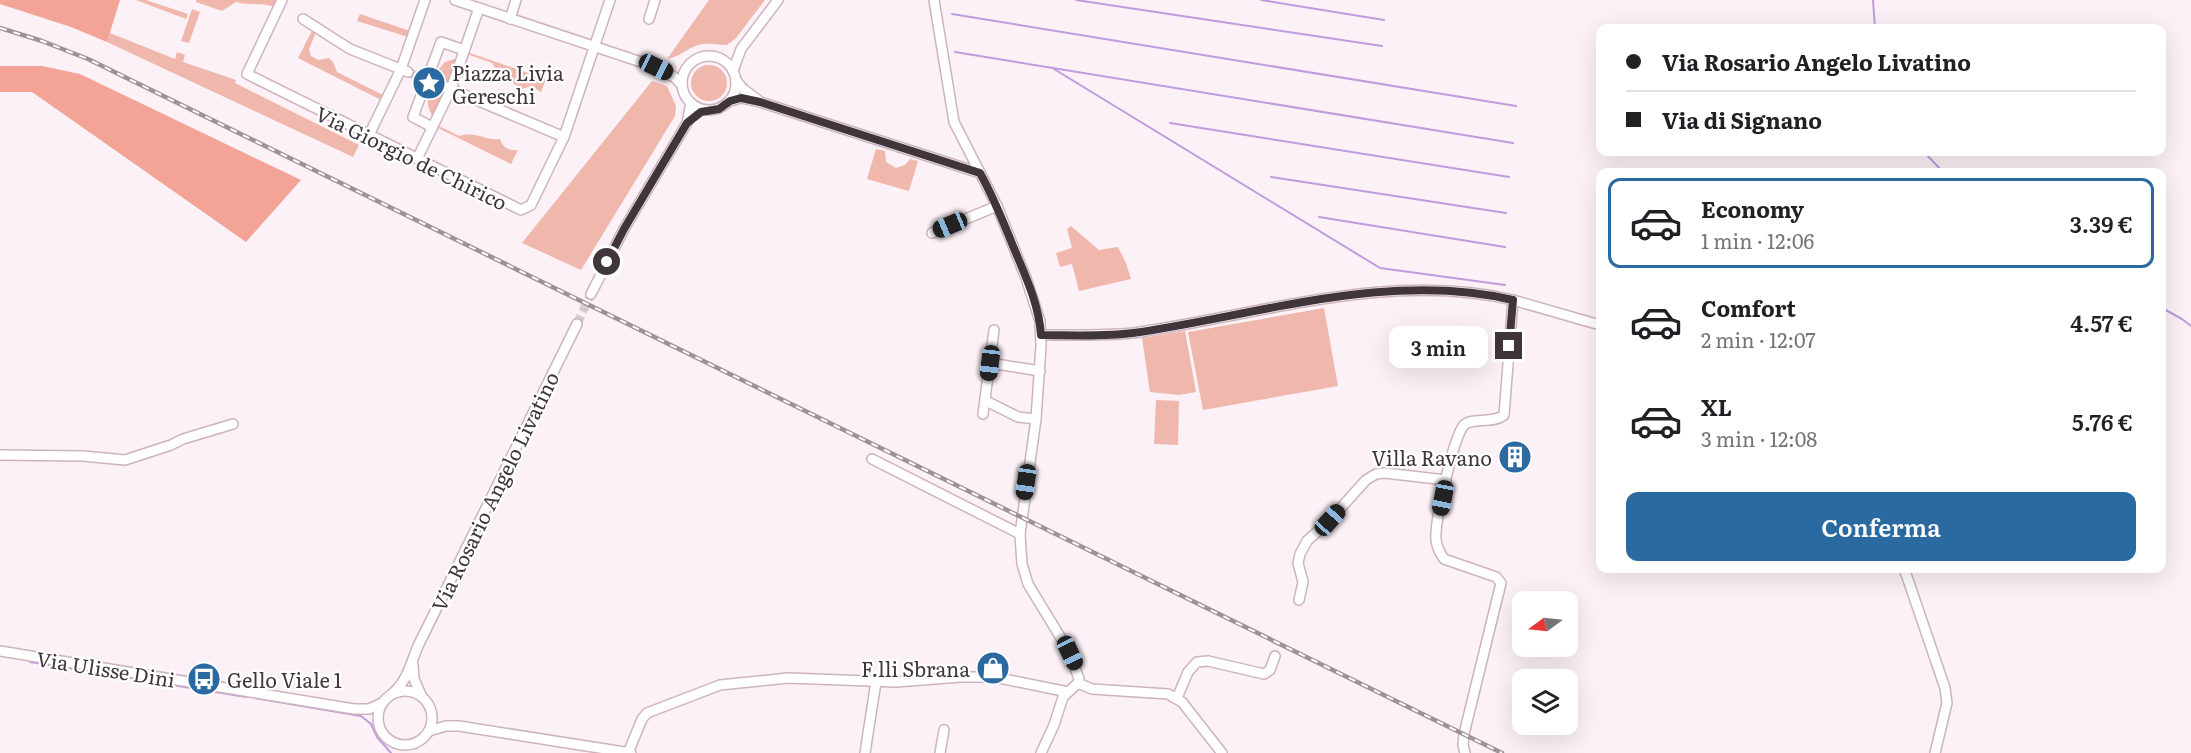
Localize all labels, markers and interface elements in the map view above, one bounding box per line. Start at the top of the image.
text: Via Rosario Angelo Livatino [1662,45,1971,78]
car [636,51,676,83]
place label: Piazza Livia Gereschi [452,57,564,110]
place icon: Piazza Livia Gereschi [411,65,447,101]
street label: Via Giorgio de Chirico [311,97,513,217]
text: Via di Signano [1662,103,1822,136]
text: Economy [1701,192,1804,225]
icon: car [1629,196,1683,250]
text: 3.39 € [2070,207,2133,240]
car [930,210,970,240]
text: 1 min · 12:06 [1701,225,1814,255]
route start [593,248,620,275]
text: Comfort [1701,291,1796,324]
icon: car [1629,295,1683,349]
text: 4.57 € [2070,306,2133,339]
text: 2 min · 12:07 [1701,324,1816,354]
callout: 3 min [1389,325,1488,367]
text: 3 min [1411,332,1466,362]
route end [1495,332,1522,359]
car [979,344,1001,382]
street label: Via Rosario Angelo Livatino [423,366,565,616]
text: XL [1701,390,1732,423]
icon: car [1629,394,1683,448]
text: 5.76 € [2072,405,2133,438]
text: 3 min · 12:08 [1701,423,1817,453]
building icon: Villa Ravano [1497,439,1533,475]
place label: Villa Ravano [1372,442,1492,472]
car [1015,463,1037,501]
car [1431,479,1455,517]
button: Conferma [1626,492,2136,561]
car [1311,501,1349,539]
north arrow [1512,591,1578,657]
map controls [1512,591,1578,735]
car [1054,633,1086,673]
street label: Via Ulisse Dini [35,642,178,694]
shop icon: F.lli Sbrana [975,650,1011,686]
place label: F.lli Sbrana [861,653,970,683]
bus stop icon: Gello Viale 1 [186,661,222,697]
place label: Gello Viale 1 [227,664,342,694]
button: layers [1512,669,1578,735]

